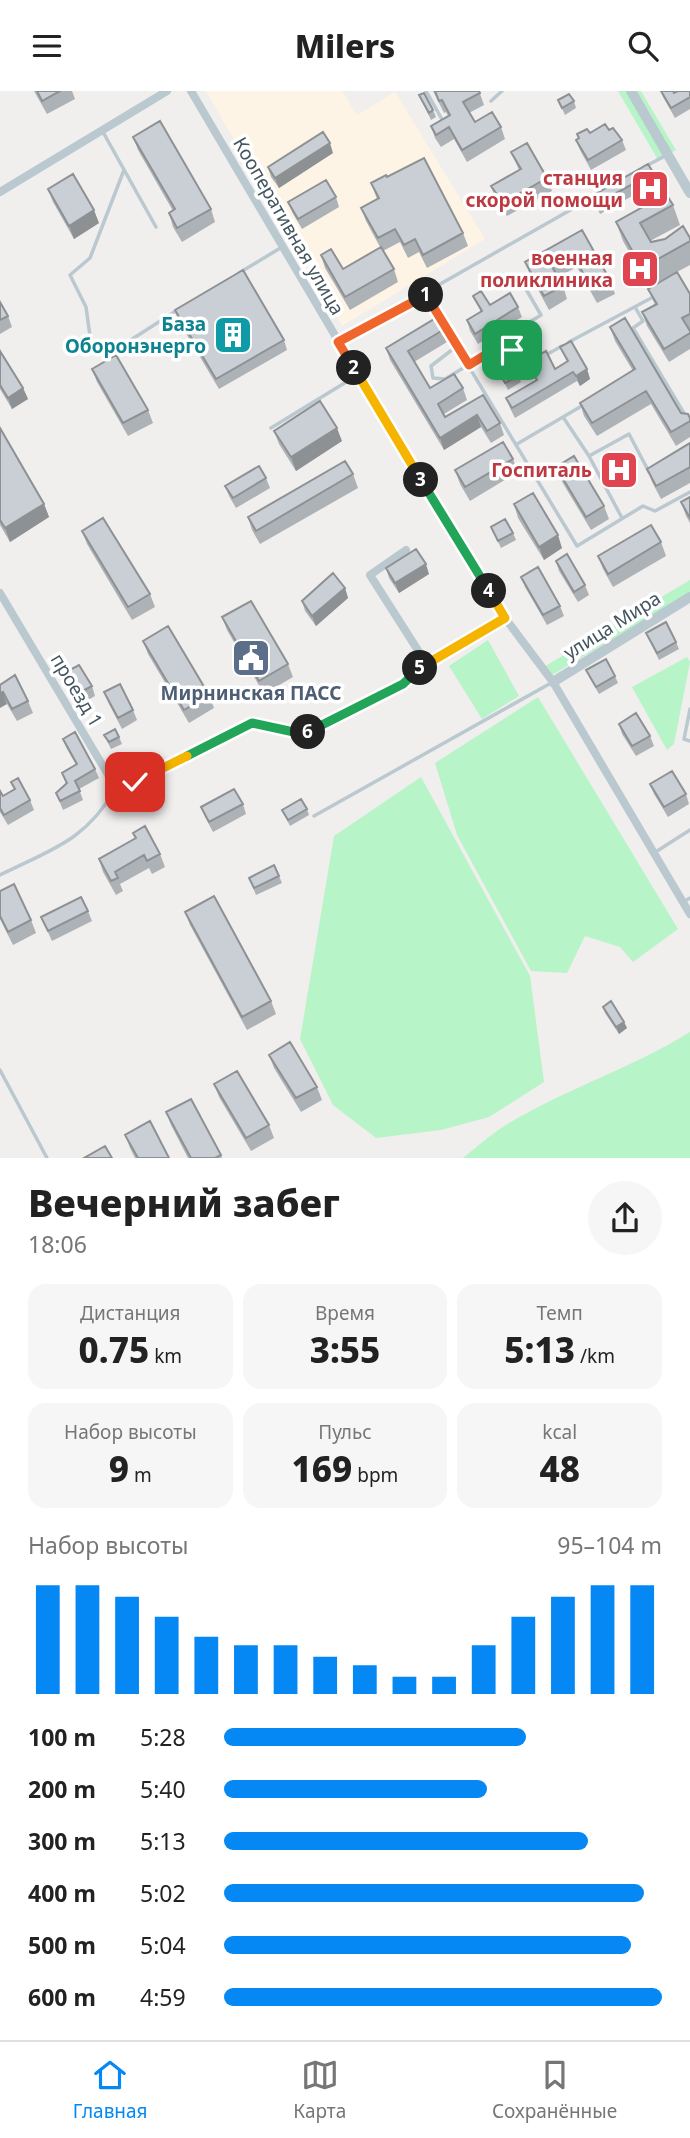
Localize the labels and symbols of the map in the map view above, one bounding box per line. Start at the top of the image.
street label: Кооперативная улица [227,132,351,320]
place label: станция скорой помощи [466,165,623,213]
hospital icon: станция скорой помощи [629,168,671,210]
place label: военная поликлиника [480,245,613,293]
hospital icon: военная поликлиника [619,248,661,290]
pin: 1 [408,277,444,313]
place label: База Оборонэнерго [65,311,206,359]
building icon: База Оборонэнерго [212,314,254,356]
pin [482,320,542,380]
pin: 2 [336,351,372,385]
hospital icon: Госпиталь [598,449,640,491]
place label: Госпиталь [491,457,592,483]
pin: 3 [404,463,438,497]
pin: 4 [472,573,506,609]
street label: улица Мира [558,585,666,665]
public building icon: Мирнинская ПАСС [230,637,272,679]
street label: проезд 1 [45,648,109,732]
pin: 5 [402,651,438,685]
place label: Мирнинская ПАСС [161,680,341,706]
pin: 6 [290,715,326,749]
pin [105,752,165,812]

